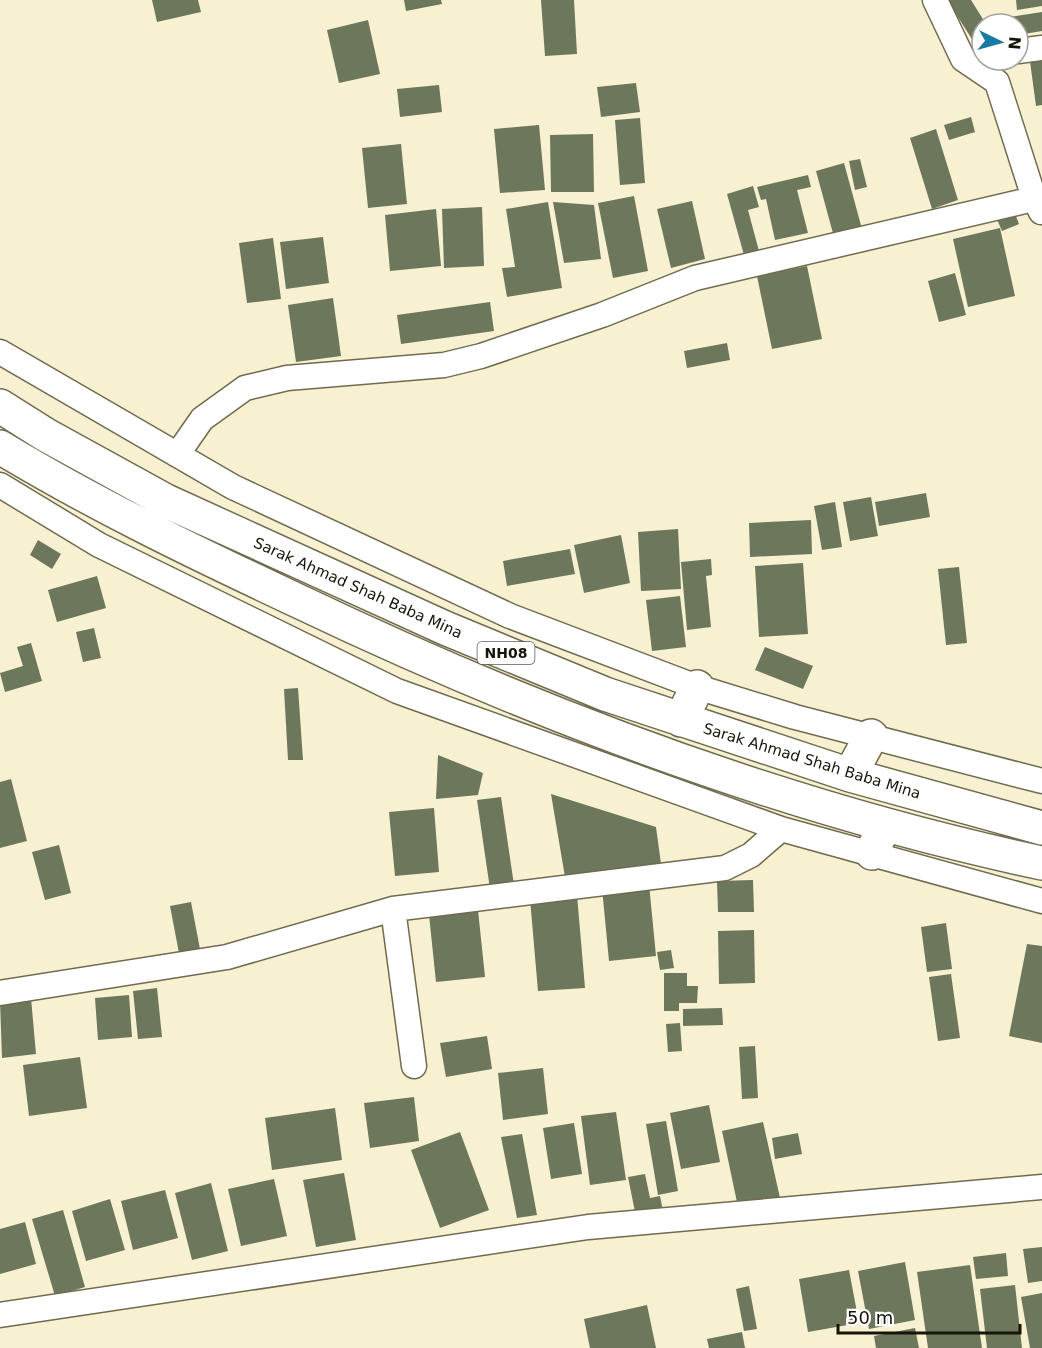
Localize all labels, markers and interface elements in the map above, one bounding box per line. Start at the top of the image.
north arrow [970,12,1030,72]
text: N [1004,36,1024,51]
street label: Sarak Ahmad Shah Baba Mina [251,534,465,642]
road number: NH08 [478,642,534,664]
street label: Sarak Ahmad Shah Baba Mina [701,719,923,803]
scale bar [838,1297,1020,1335]
text: 50 m [847,1307,893,1328]

